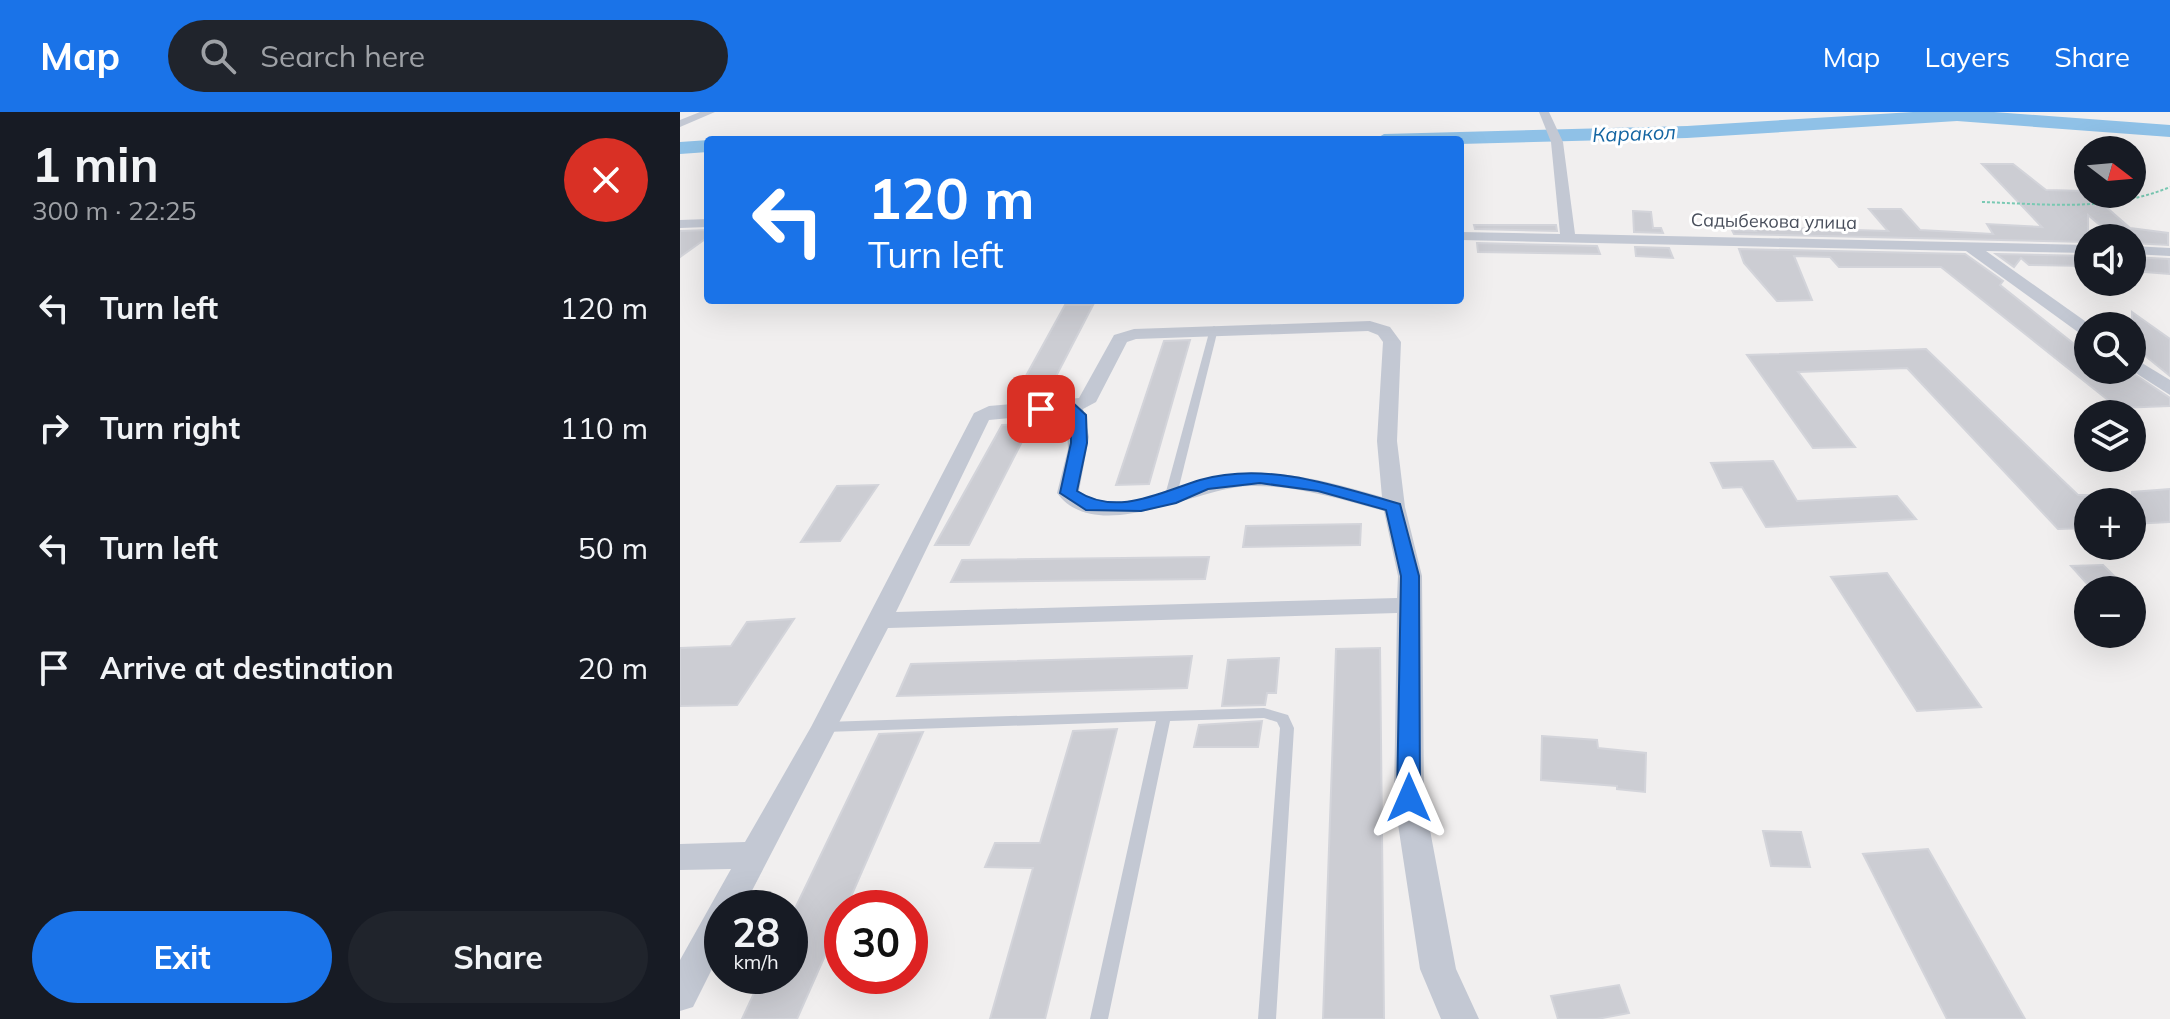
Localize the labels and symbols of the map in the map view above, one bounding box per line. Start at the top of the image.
water label: Каракол [1592,119,1676,147]
north arrow [2074,136,2146,208]
street label: Садыбекова улица [1691,208,1857,234]
pin [1007,375,1075,443]
position arrow [1367,756,1451,840]
speed limit sign: 30 [824,890,928,994]

